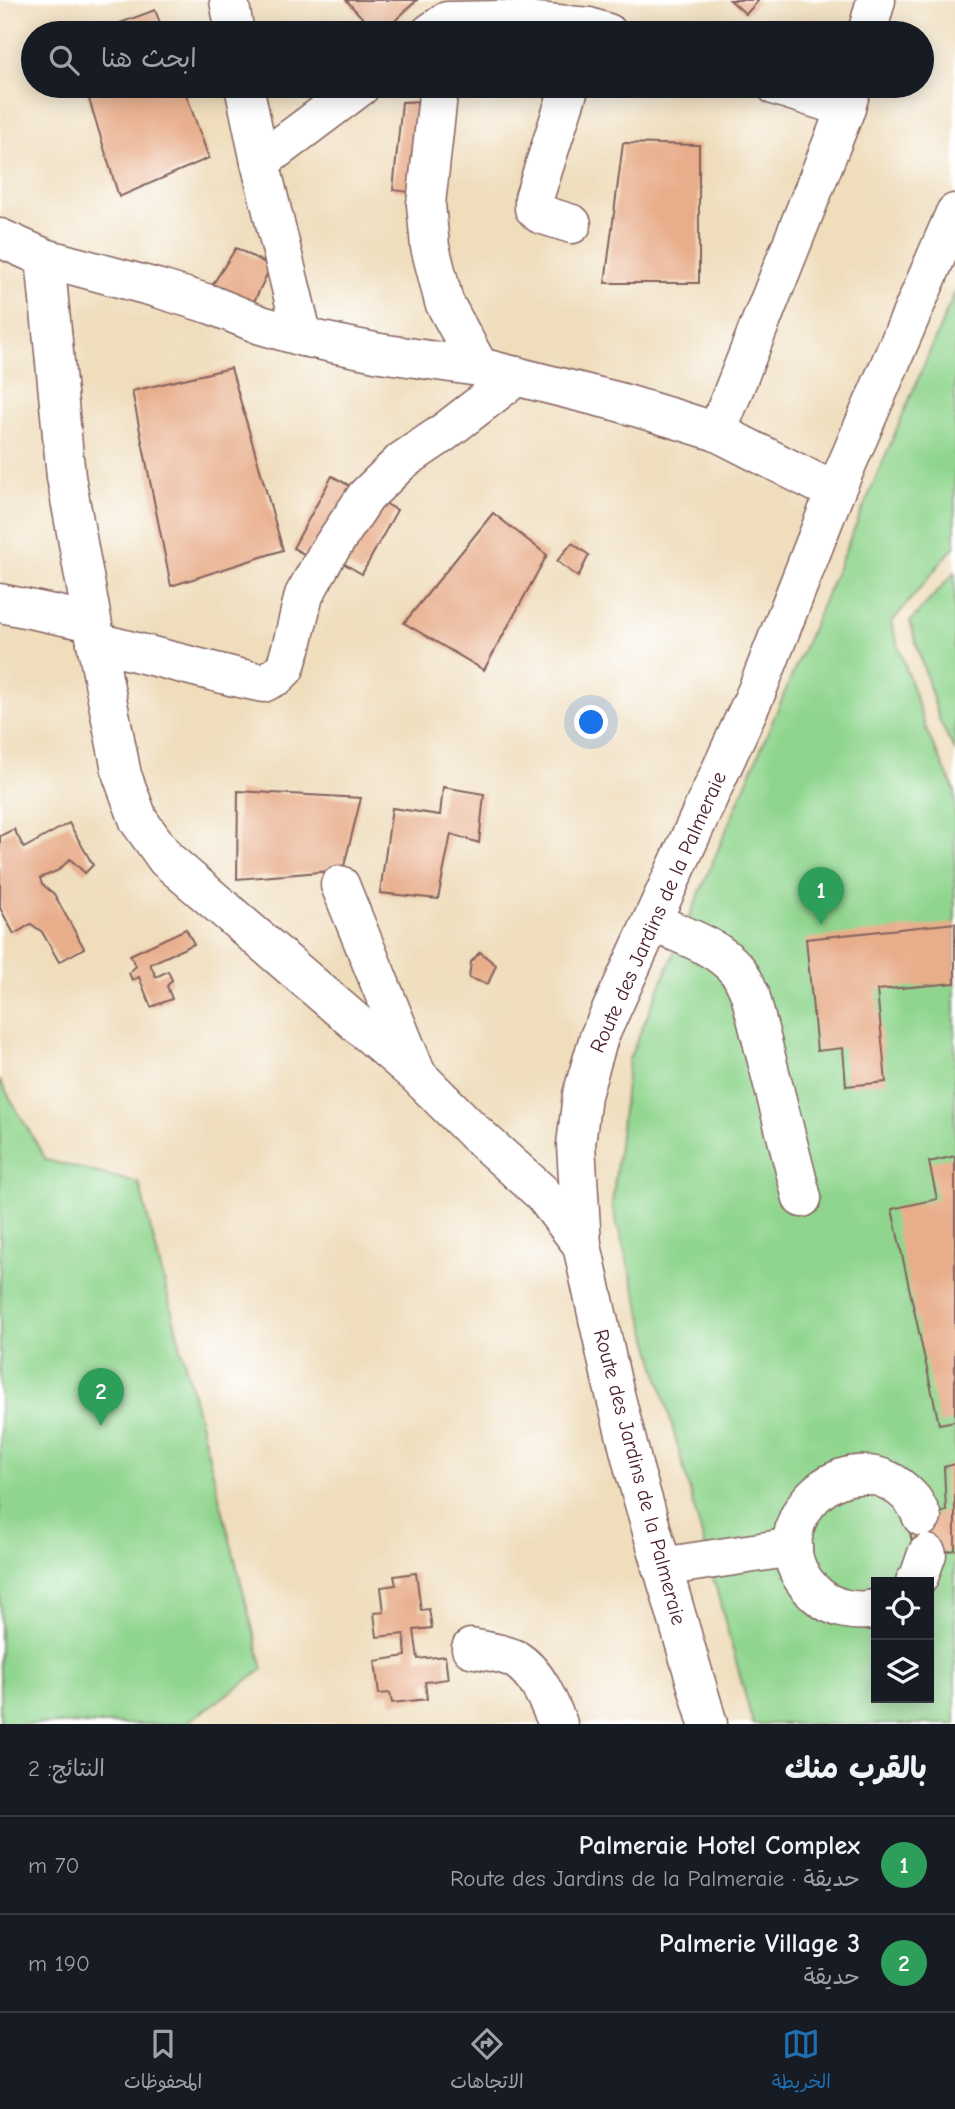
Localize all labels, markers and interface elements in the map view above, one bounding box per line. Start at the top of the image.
search box [21,21,934,98]
icon: search [45,41,83,79]
text: ابحث هنا [101,44,197,74]
your location [574,705,608,739]
street label: Route des Jardins de la Palmeraie [585,768,731,1056]
pin: 1 [798,867,844,925]
street label: Route des Jardins de la Palmeraie [589,1326,691,1628]
pin: 2 [78,1368,124,1426]
map controls [871,1577,934,1703]
button: locate [871,1577,934,1640]
button: layers [871,1640,934,1703]
text: بالقرب منك [785,1751,927,1786]
text: النتائج: 2 [28,1755,105,1782]
text: Palmeraie Hotel Complex [579,1831,860,1861]
text: 70 m [28,1852,80,1879]
text: 1 [899,1852,909,1879]
text: حديقة · Route des Jardins de la Palmeraie [450,1865,860,1892]
text: Palmerie Village 3 [659,1929,860,1959]
text: 190 m [28,1950,90,1977]
text: 2 [898,1950,910,1977]
text: حديقة [804,1963,860,1990]
tab: المحفوظات [124,2025,202,2098]
tab: الاتجاهات [450,2025,524,2098]
tab: الخريطة [772,2025,831,2098]

